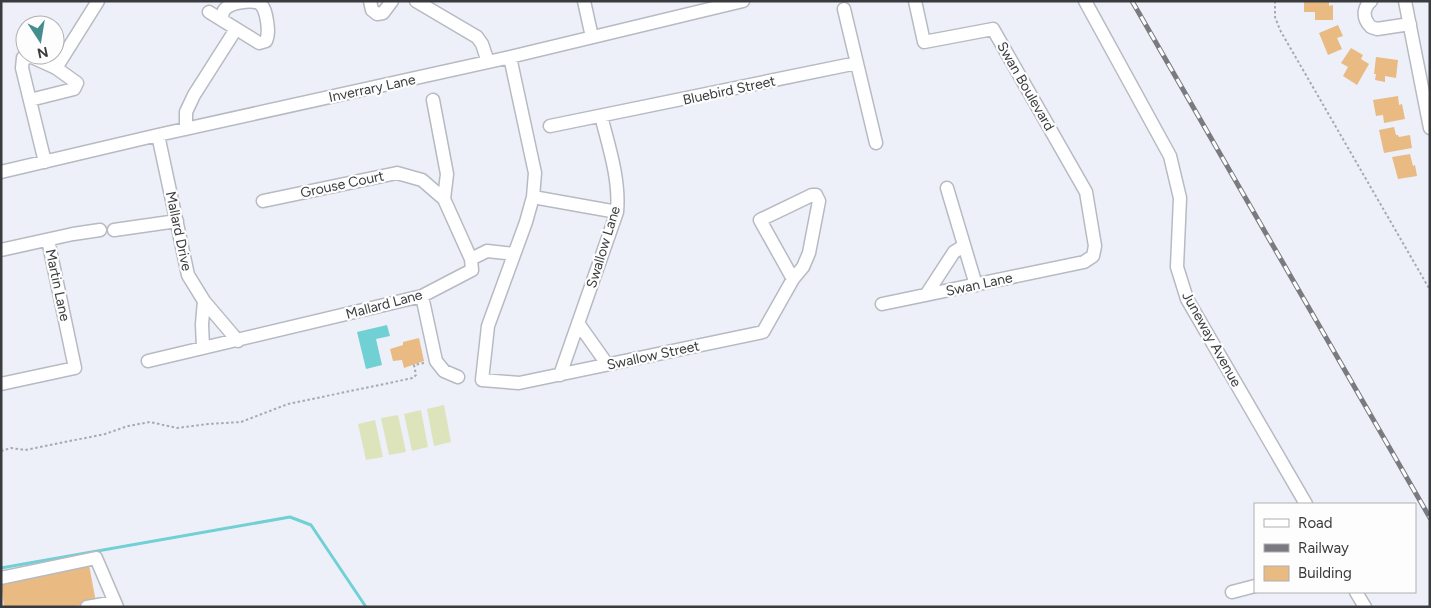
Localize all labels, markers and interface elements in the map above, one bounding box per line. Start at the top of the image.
north arrow [15,15,65,65]
street label: Swan Boulevard [993,39,1058,134]
text: N [36,43,50,62]
street label: Inverrary Lane [327,71,417,106]
street label: Bluebird Street [681,72,777,109]
street label: Grouse Court [299,167,385,202]
street label: Mallard Drive [162,190,195,273]
street label: Swallow Lane [583,204,624,290]
street label: Martin Lane [42,247,74,323]
street label: Swan Lane [944,269,1014,300]
street label: Mallard Lane [344,286,425,323]
street label: Juneway Avenue [1178,289,1245,390]
street label: Swallow Street [605,337,701,374]
legend [1254,503,1416,593]
text: Road [1298,514,1333,532]
text: Railway [1298,539,1349,557]
text: Building [1298,564,1352,582]

